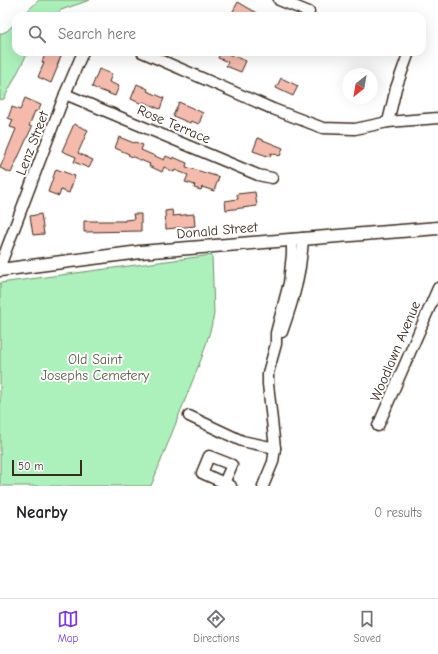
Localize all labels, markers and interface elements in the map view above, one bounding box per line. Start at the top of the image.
search box [12,12,426,56]
icon: search [26,23,48,45]
text: Search here [58,25,136,43]
north arrow [342,68,378,104]
street label: Rose Terrace [135,101,213,148]
street label: Lenz Street [12,108,53,178]
street label: Donald Street [176,218,259,243]
street label: Woodlawn Avenue [367,298,424,404]
park label: Old Saint Josephs Cemetery [41,351,150,384]
scale bar [12,458,82,477]
text: 50 m [18,460,43,473]
text: Nearby [16,503,67,522]
text: 0 results [374,505,422,520]
tab: Map [57,608,79,645]
tab: Directions [193,608,240,645]
tab: Saved [354,608,381,645]

